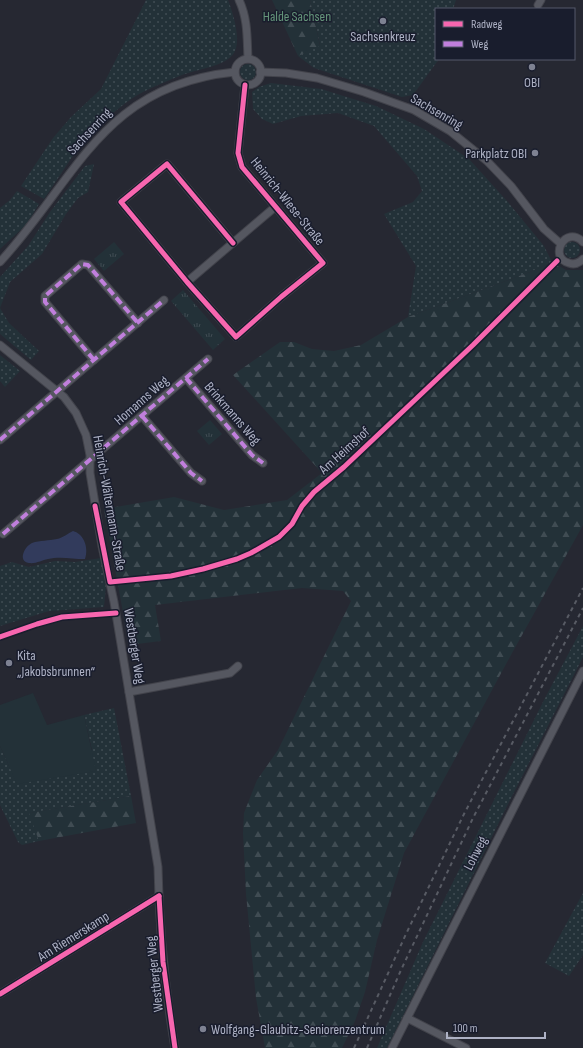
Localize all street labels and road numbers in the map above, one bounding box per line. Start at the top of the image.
street label: Sachsenring [407,90,466,133]
street label: Sachsenring [63,104,116,158]
street label: Heinrich-Wiese-Straße [247,154,328,249]
street label: Homanns Weg [111,372,172,429]
street label: Brinkmanns Weg [201,378,265,449]
street label: Am Heimshof [315,422,374,478]
street label: Heinrich-Wältermann-Straße [89,434,130,572]
street label: Westberger Weg [120,607,149,686]
street label: Lohweg [460,833,491,873]
street label: Am Riemerskamp [34,908,112,966]
street label: Westberger Weg [142,935,167,1013]

